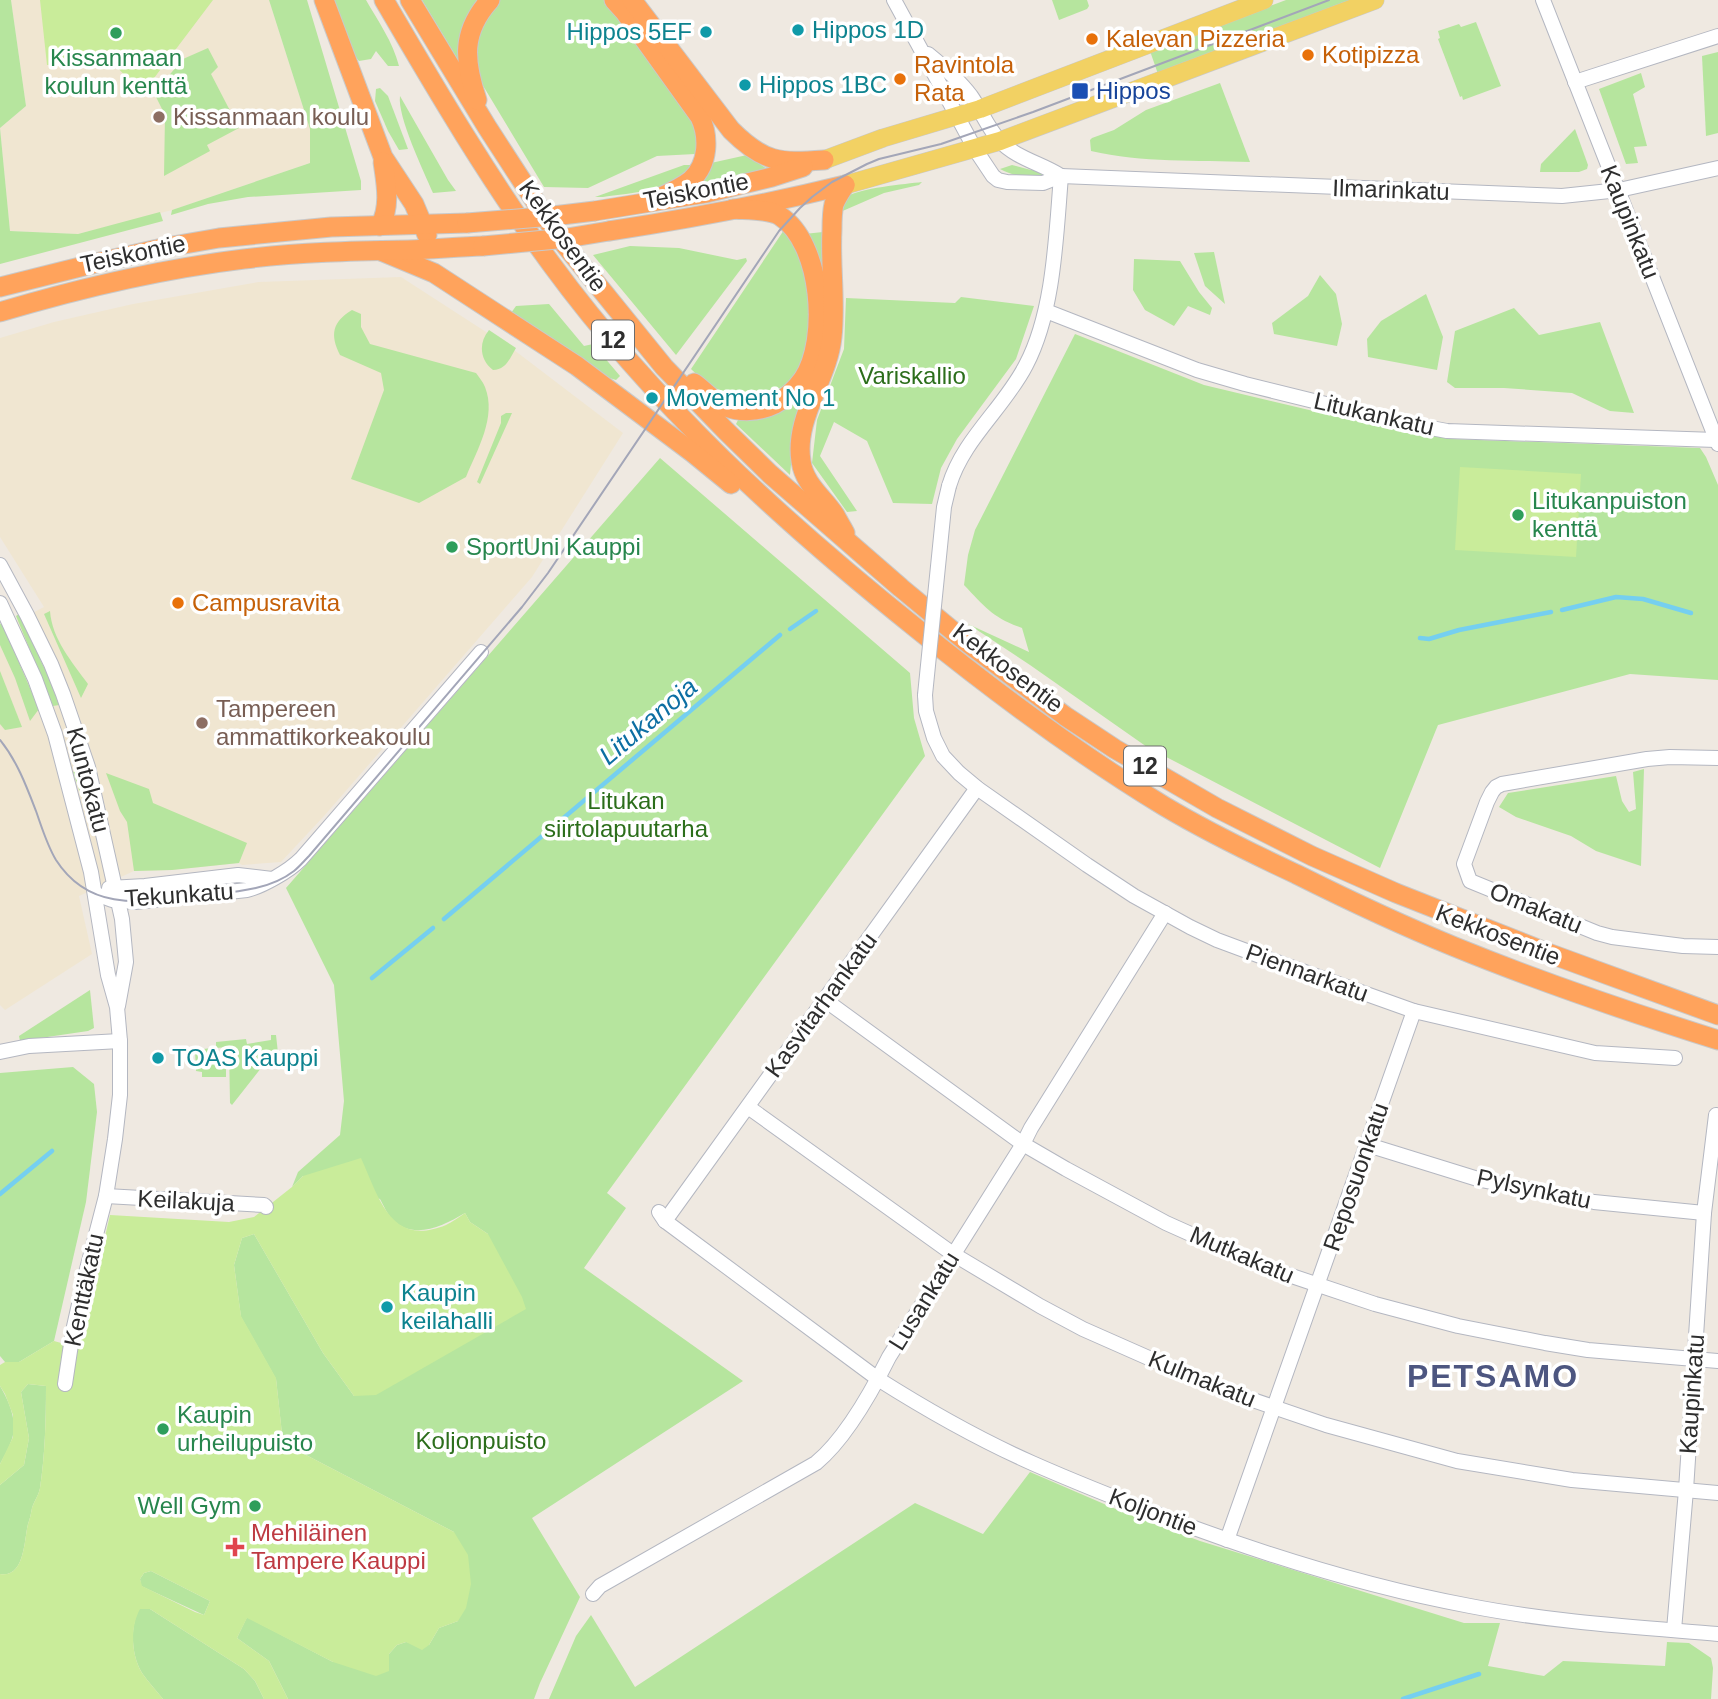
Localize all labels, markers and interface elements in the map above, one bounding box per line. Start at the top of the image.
place label: Hippos 1D [812,16,924,43]
place label: Hippos 5EF [567,18,692,45]
marker: Hippos 1D [790,22,806,38]
marker: Hippos 5EF [698,24,714,40]
marker: Kissanmaan koulun kenttä [108,25,124,41]
place label: Kalevan Pizzeria [1106,25,1285,52]
marker: Kalevan Pizzeria [1084,31,1100,47]
place label: Kotipizza [1322,41,1420,68]
place label: Kissanmaan koulun kenttä [45,44,188,99]
marker: Kotipizza [1300,47,1316,63]
place label: Ravintola Rata [914,51,1015,106]
place label: Hippos 1BC [759,71,887,98]
marker: Ravintola Rata [892,71,908,87]
marker: Hippos 1BC [737,77,753,93]
place label: Hippos [1096,77,1171,104]
marker: Hippos [1070,81,1090,101]
place label: Kissanmaan koulu [173,103,369,130]
marker: Kissanmaan koulu [151,109,167,125]
street label: Kaupinkatu [1595,161,1665,283]
street label: Teiskontie [641,167,751,214]
street label: Ilmarinkatu [1332,174,1450,205]
street label: Kekkosentie [514,175,613,297]
street label: Teiskontie [78,229,188,278]
road number: 12 [592,320,634,360]
park label: Variskallio [858,362,966,389]
place label: Movement No 1 [666,384,835,411]
street label: Litukankatu [1311,387,1437,440]
marker: Movement No 1 [644,390,660,406]
place label: Litukanpuiston kenttä [1532,487,1687,542]
marker: Litukanpuiston kenttä [1510,507,1526,523]
place label: SportUni Kauppi [466,533,641,560]
marker: SportUni Kauppi [444,539,460,555]
place label: Campusravita [192,589,341,616]
marker: Campusravita [170,595,186,611]
street label: Kekkosentie [948,617,1069,718]
water label: Litukanoja [593,671,703,771]
place label: Tampereen ammattikorkeakoulu [216,695,431,750]
marker: Tampereen ammattikorkeakoulu [194,715,210,731]
street label: Kuntokatu [61,724,116,836]
road number: 12 [1124,746,1166,786]
park label: Litukan siirtolapuutarha [544,787,709,842]
street label: Tekunkatu [123,877,234,912]
street label: Omakatu [1486,877,1586,938]
street label: Kekkosentie [1432,899,1564,971]
street label: Kasvitarhankatu [759,927,882,1082]
street label: Piennarkatu [1242,938,1372,1007]
place label: TOAS Kauppi [172,1044,318,1071]
marker: TOAS Kauppi [150,1050,166,1066]
street label: Reposuonkatu [1318,1099,1393,1254]
street label: Pylsynkatu [1475,1163,1594,1214]
street label: Keilakuja [137,1184,236,1217]
street label: Mutkakatu [1186,1220,1298,1289]
street label: Kenttäkatu [58,1231,109,1349]
street label: Lusankatu [883,1247,964,1355]
place label: Kaupin keilahalli [401,1279,493,1334]
marker: Kaupin keilahalli [379,1299,395,1315]
street label: Kaupinkatu [1674,1333,1709,1455]
street label: Kulmakatu [1145,1345,1260,1412]
district label: PETSAMO [1407,1358,1579,1394]
place label: Kaupin urheilupuisto [177,1401,313,1456]
marker: Kaupin urheilupuisto [155,1421,171,1437]
park label: Koljonpuisto [416,1427,546,1454]
street label: Koljontie [1105,1482,1201,1541]
place label: Well Gym [137,1492,241,1519]
marker: Well Gym [247,1498,263,1514]
place label: Mehiläinen Tampere Kauppi [251,1519,426,1574]
marker: Mehiläinen Tampere Kauppi [225,1537,245,1557]

